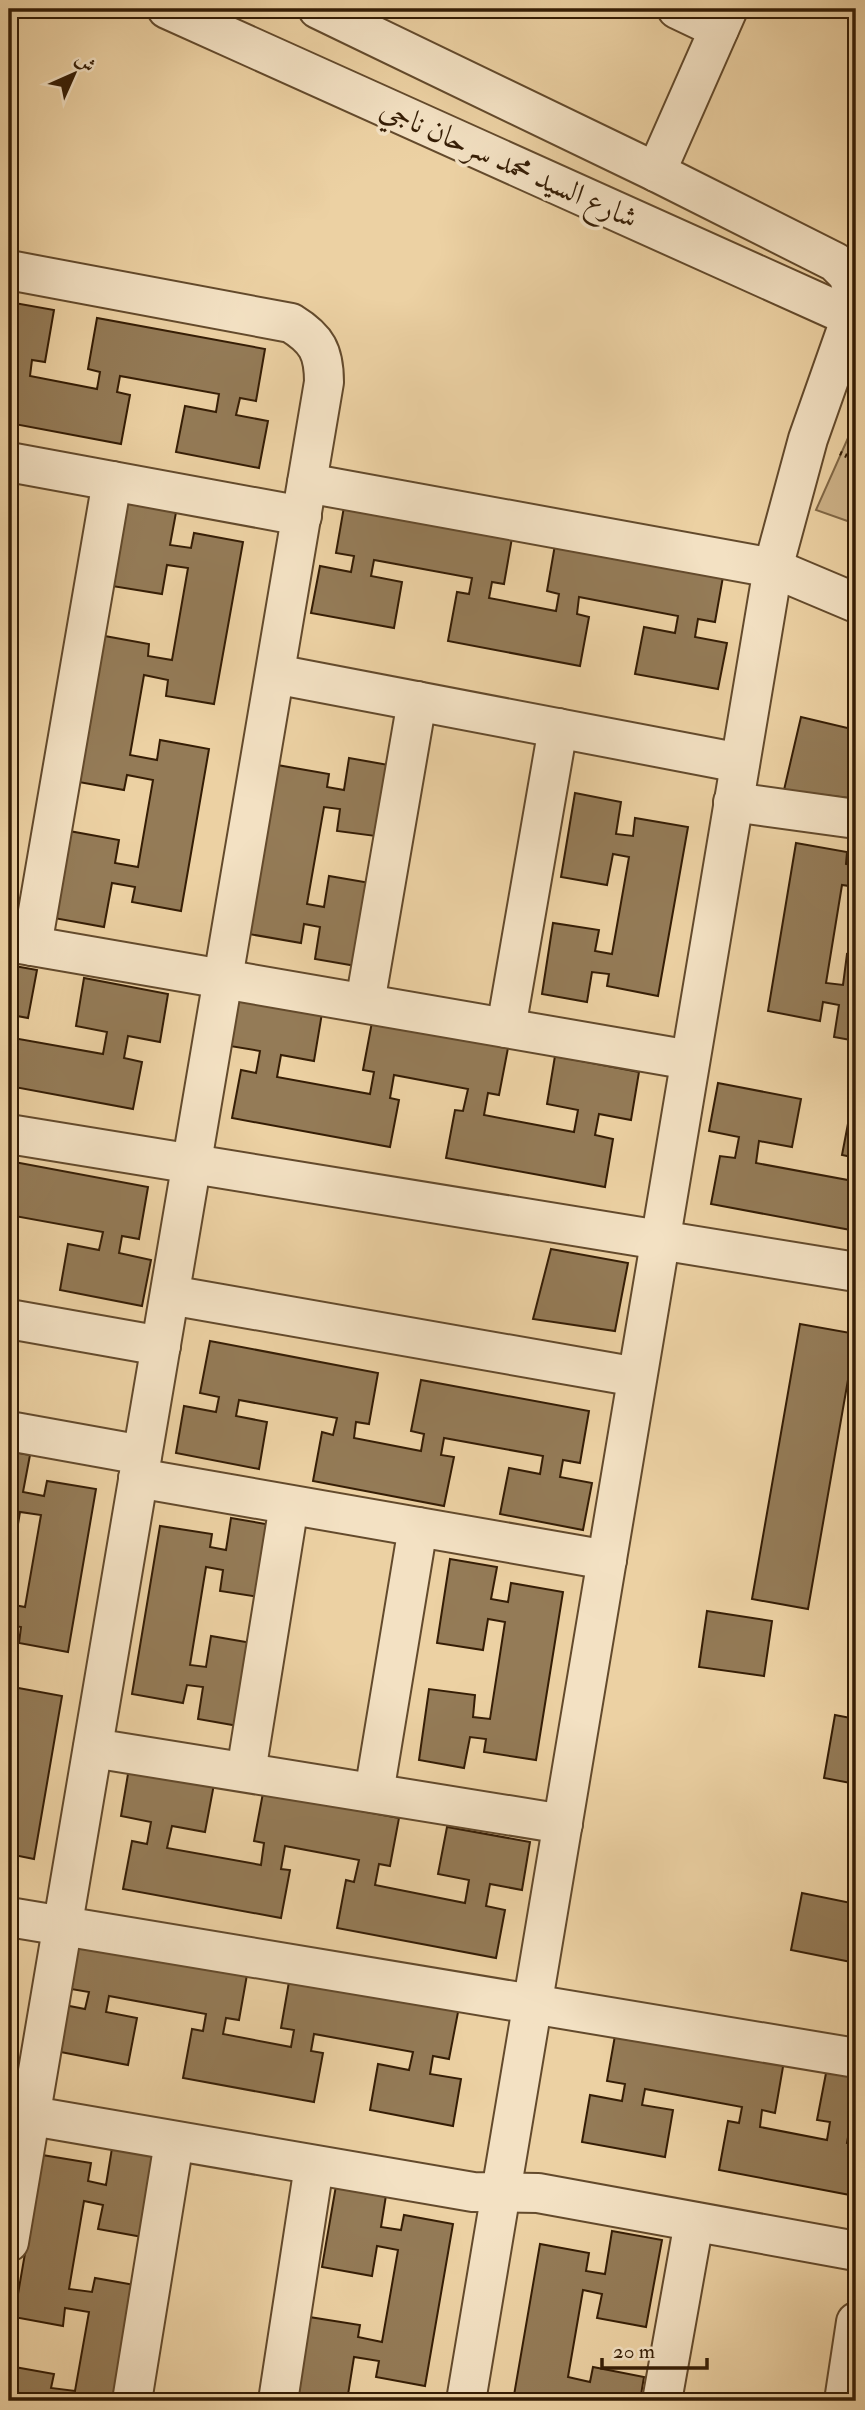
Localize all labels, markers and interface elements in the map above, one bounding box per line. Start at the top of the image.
north arrow [38,38,108,108]
text: ش [70,48,100,78]
street label: شارع السيد محمد سرحان ناجي [372,90,643,242]
scale bar [602,2326,708,2370]
text: 20 m [613,2338,655,2365]

